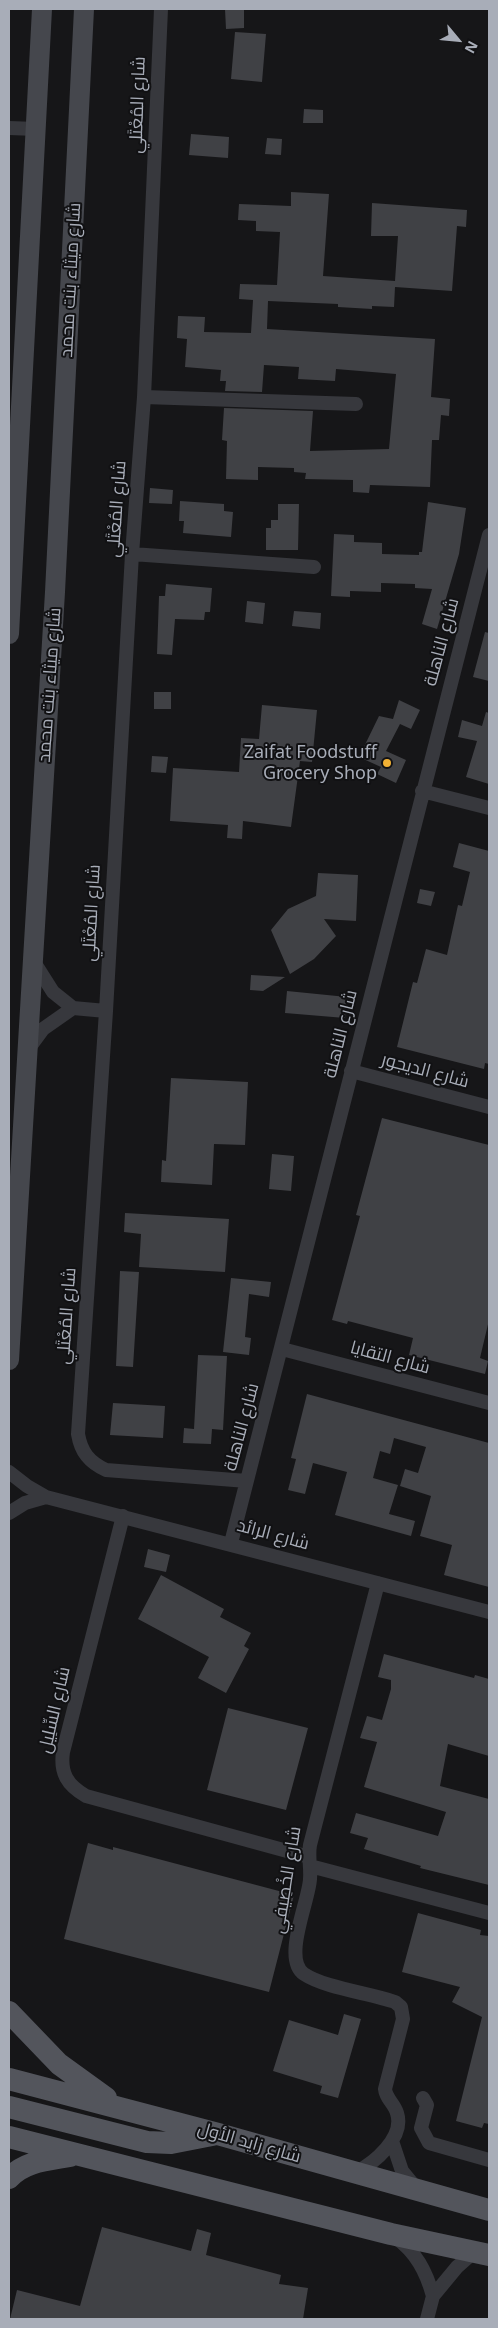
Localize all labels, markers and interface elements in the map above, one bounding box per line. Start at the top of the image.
north arrow [433,15,483,65]
text: N [461,38,483,57]
street label: شارع المُعْتَلي [126,56,150,154]
street label: شارع ميثاء بنت محمد [56,202,86,358]
street label: شارع المُعْتَلي [103,460,131,558]
street label: شارع الناهلة [420,596,464,688]
street label: شارع ميثاء بنت محمد [34,607,66,763]
place label: Zaifat Foodstuff Grocery Shop [244,742,377,784]
marker: Zaifat Foodstuff Grocery Shop [381,757,393,769]
street label: شارع المُعْتَلي [79,864,105,962]
street label: شارع الناهلة [320,988,362,1080]
street label: شارع الديجور [379,1049,471,1093]
street label: شارع المُعْتَلي [53,1267,81,1365]
street label: شارع التقايا [348,1337,432,1379]
street label: شارع الناهلة [220,1381,264,1473]
street label: شارع الرائد [234,1515,312,1555]
street label: شارع السِّلِيل [35,1665,75,1755]
street label: شارع الخْصِيفي [268,1825,306,1935]
street label: شارع زايد الأول [195,2118,303,2168]

